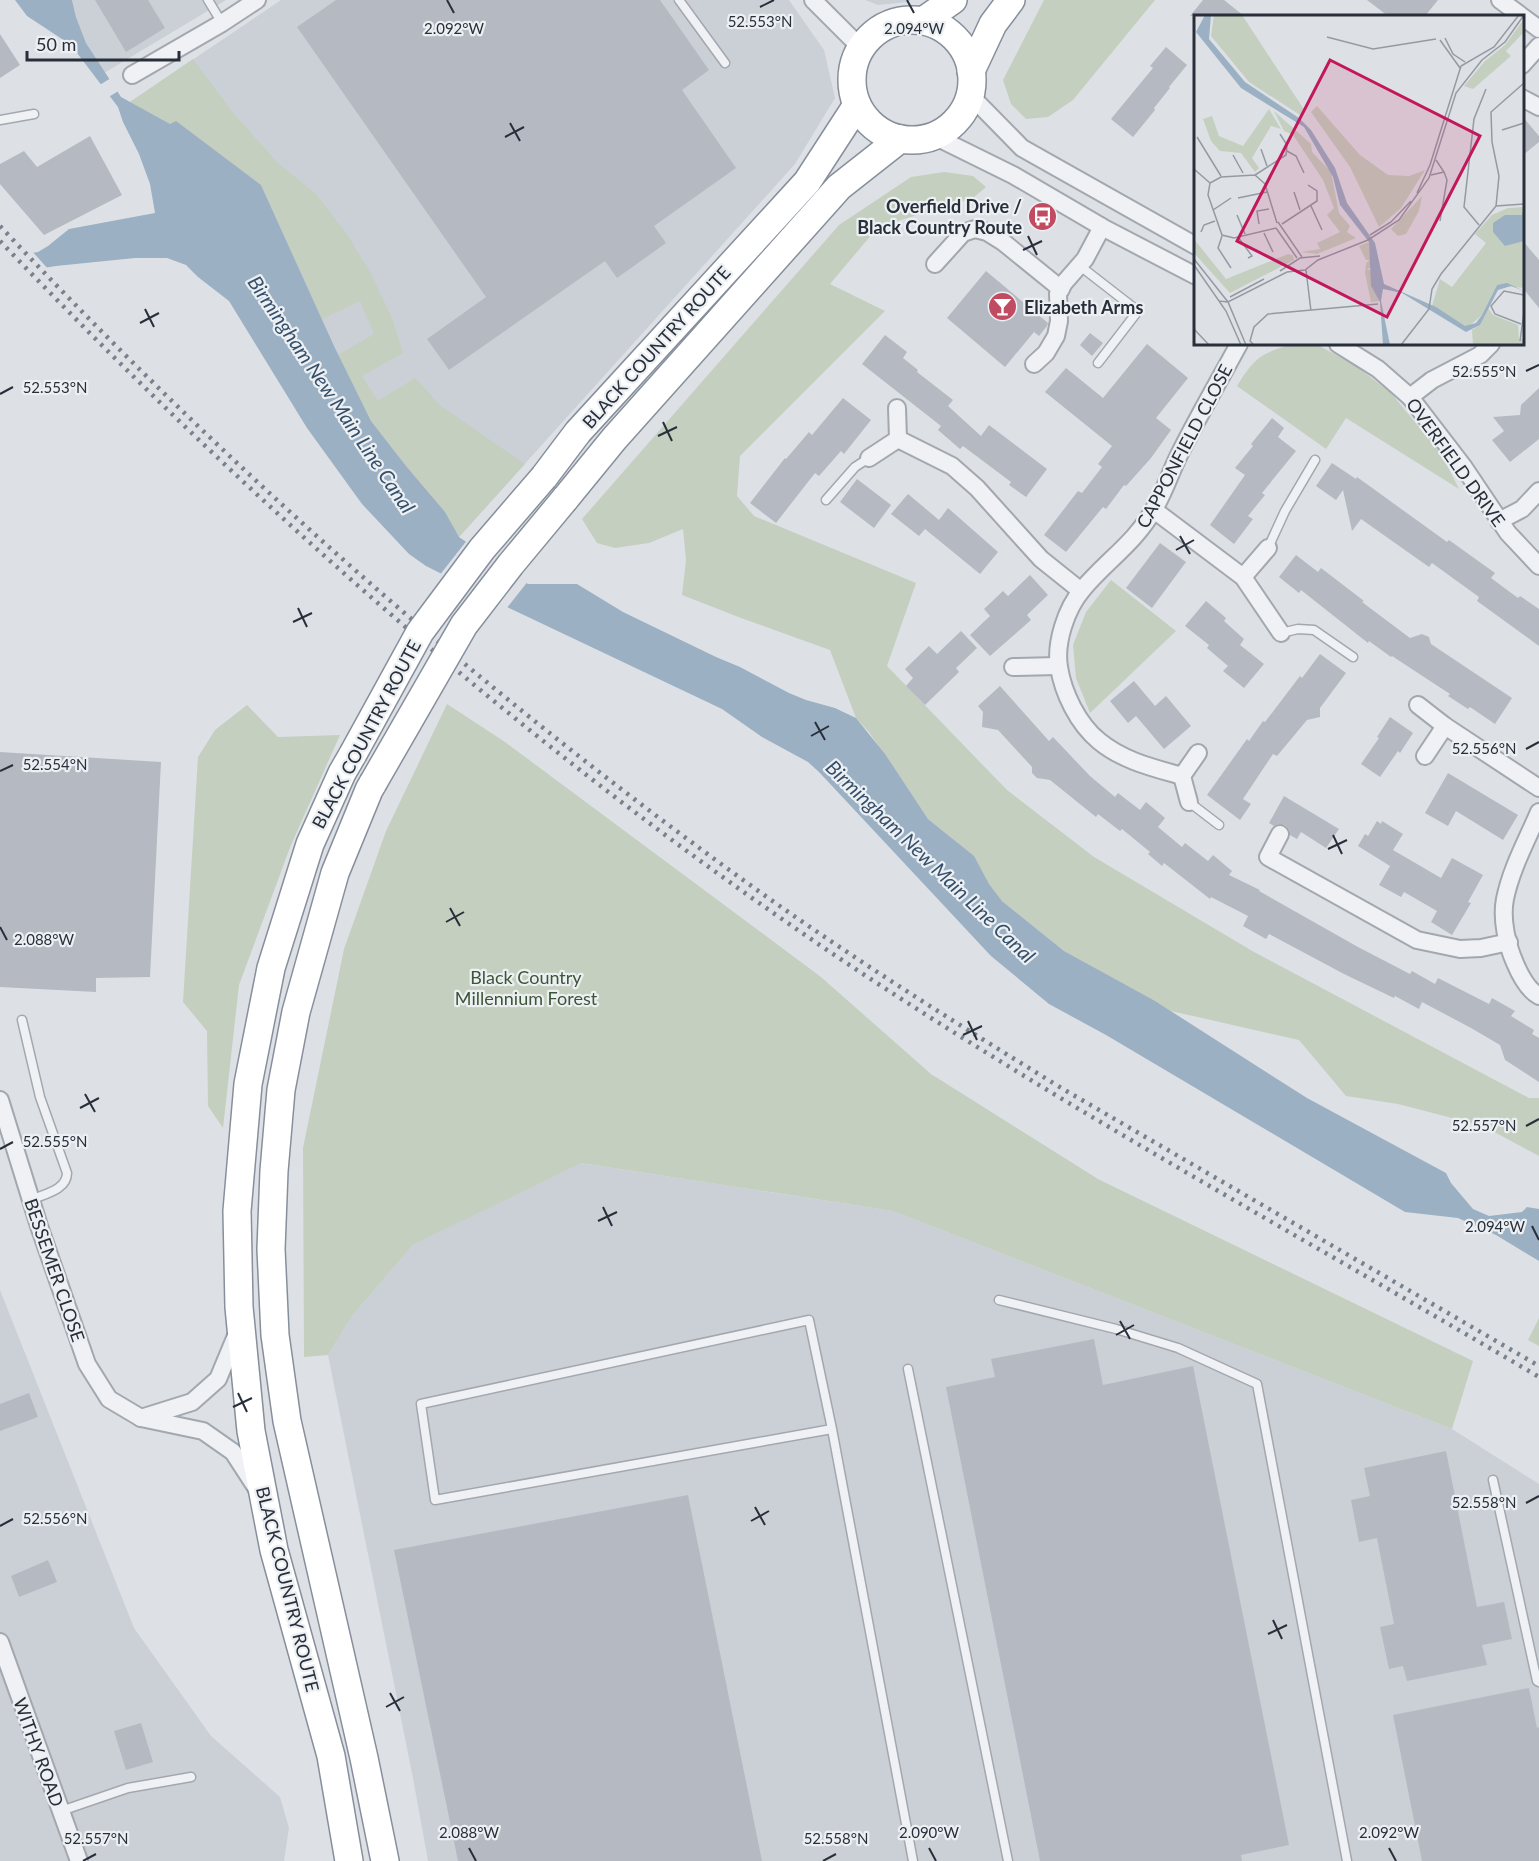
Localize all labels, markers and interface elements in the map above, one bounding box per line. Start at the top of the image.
text: 52.553°N [728,12,792,30]
inset map [1194,15,1524,345]
text: 2.092°W [424,19,485,37]
text: 2.094°W [884,19,945,37]
scale bar [27,24,178,62]
text: 50 m [36,33,76,55]
place label: Overfield Drive / Black Country Route [857,195,1022,238]
bus stop icon: Overfield Drive / Black Country Route [1027,200,1059,232]
street label: BLACK COUNTRY ROUTE [577,261,735,433]
water label: Birmingham New Main Line Canal [243,271,421,518]
bar icon: Elizabeth Arms [987,291,1019,323]
place label: Elizabeth Arms [1024,296,1143,318]
street label: CAPPONFIELD CLOSE [1131,360,1237,532]
text: 52.555°N [1452,362,1516,380]
text: 52.553°N [23,378,87,396]
street label: OVERFIELD DRIVE [1402,393,1510,531]
street label: BLACK COUNTRY ROUTE [307,636,425,832]
text: 52.556°N [1452,739,1516,757]
text: 52.554°N [23,755,87,773]
water label: Birmingham New Main Line Canal [822,755,1041,968]
text: 2.088°W [14,930,75,948]
park label: Black Country Millennium Forest [455,966,598,1009]
text: 52.557°N [1452,1116,1516,1134]
text: 52.555°N [23,1132,87,1150]
street label: BESSEMER CLOSE [20,1195,90,1345]
text: 2.094°W [1465,1217,1526,1235]
street label: BLACK COUNTRY ROUTE [252,1484,324,1694]
text: 52.558°N [1452,1493,1516,1511]
text: 52.556°N [23,1509,87,1527]
street label: WITHY ROAD [9,1695,69,1809]
text: 2.088°W [439,1823,500,1841]
text: 2.090°W [899,1823,960,1841]
text: 2.092°W [1359,1823,1420,1841]
text: 52.557°N [64,1829,128,1847]
text: 52.558°N [804,1829,868,1847]

